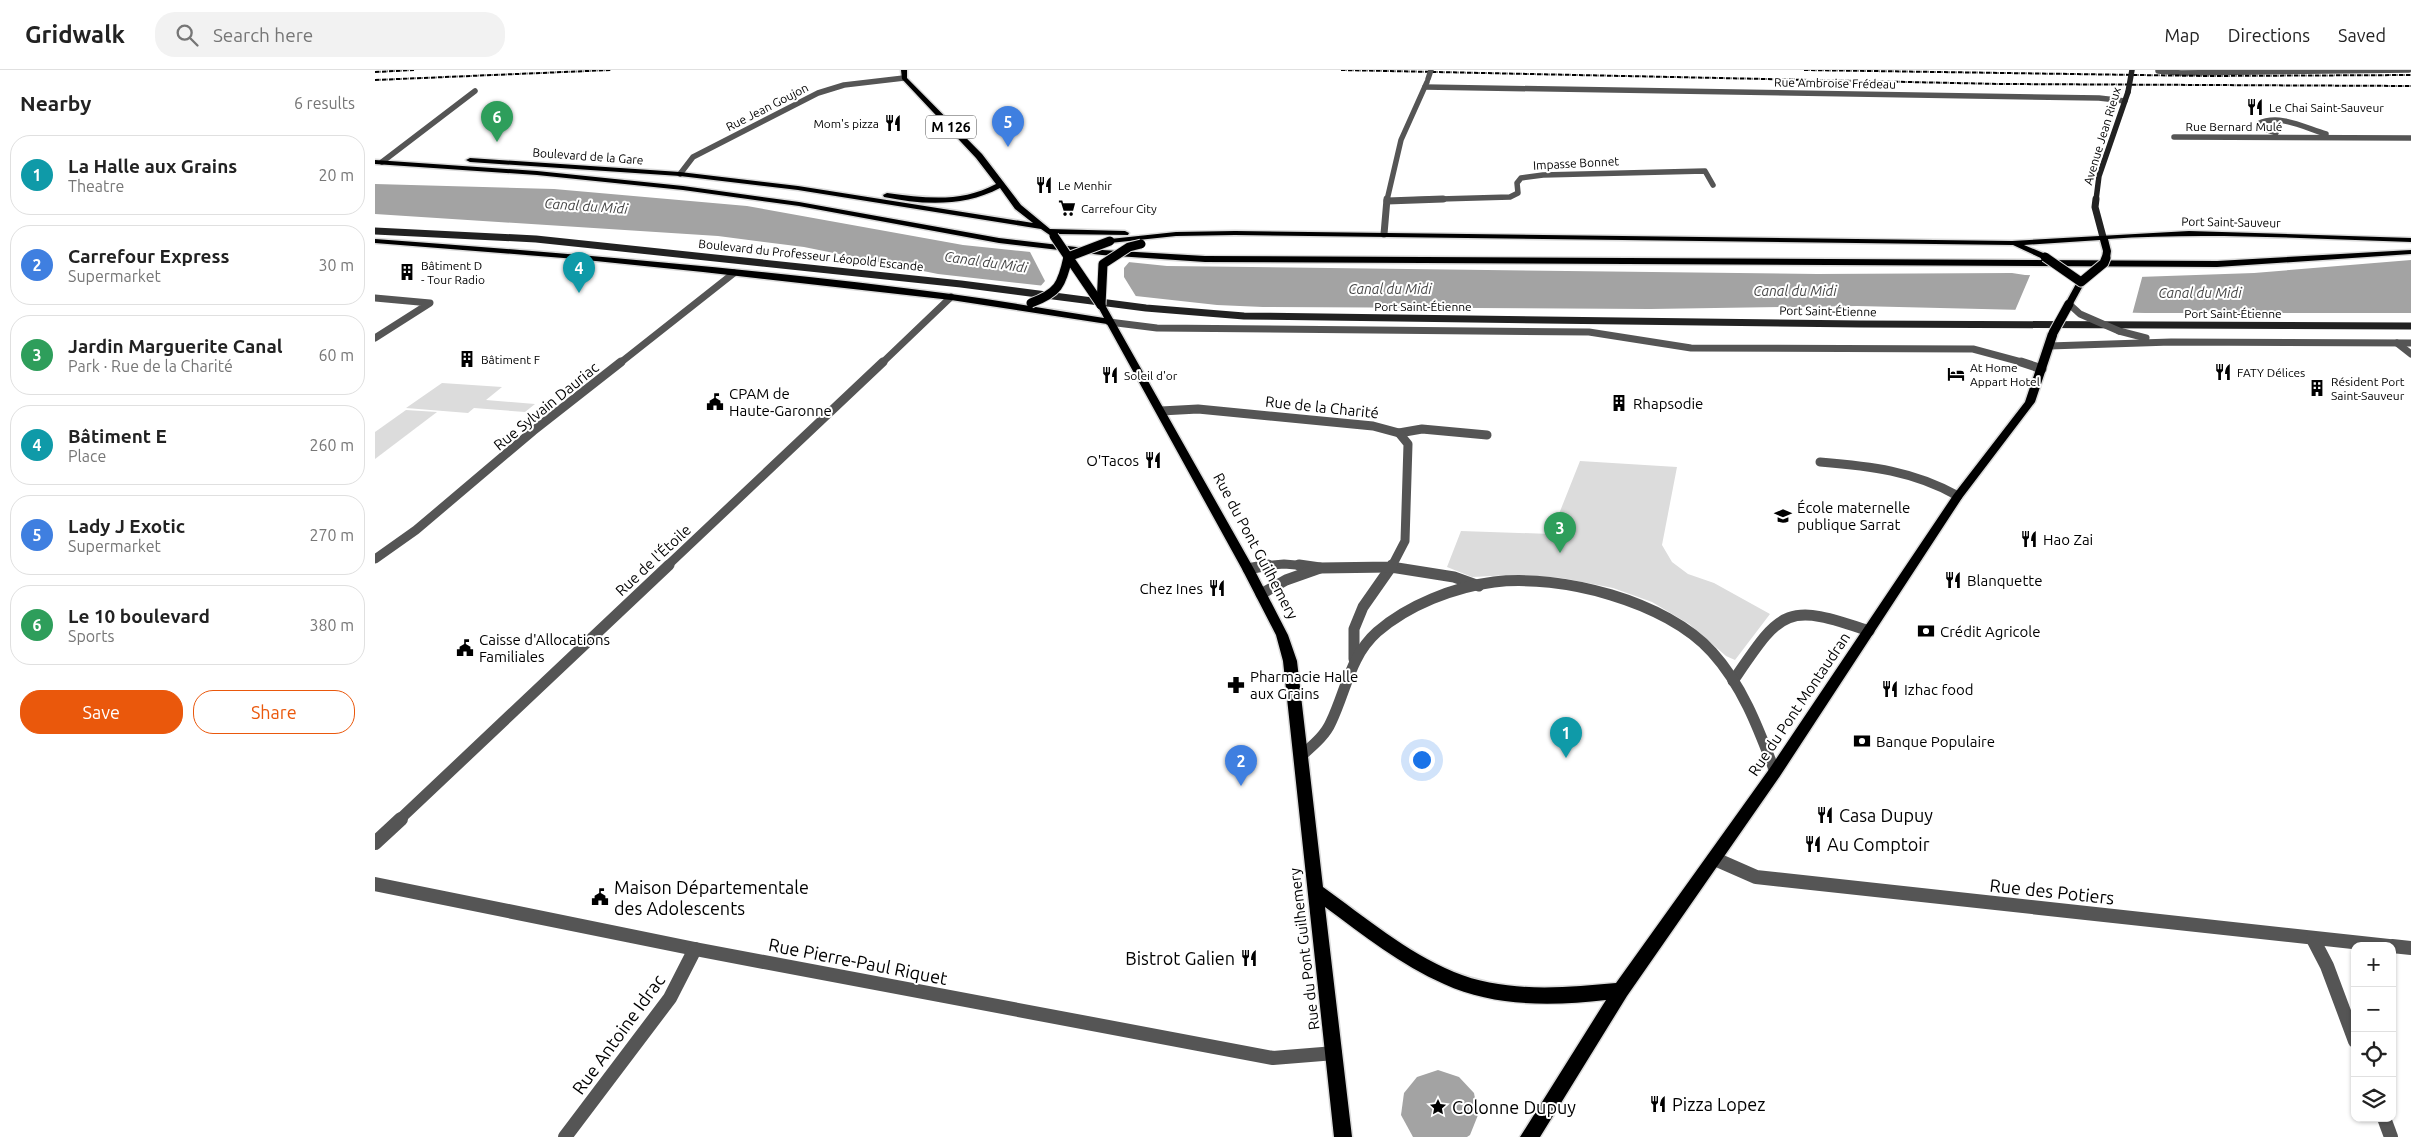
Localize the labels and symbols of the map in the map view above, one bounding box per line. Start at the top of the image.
street label: Rue Ambroise Frédeau [1774,75,1896,91]
street label: Rue Jean Goujon [724,81,810,133]
street label: Avenue Jean Rieux [2081,86,2123,186]
restaurant icon: Le Chai Saint-Sauveur [2245,97,2265,117]
pin: 6 [481,101,513,142]
place label: Le Chai Saint-Sauveur [2269,101,2384,114]
pin: 5 [992,106,1024,147]
restaurant icon: Mom's pizza [883,113,903,133]
road number: M 126 [926,116,976,138]
place label: Mom's pizza [813,117,879,130]
street label: Rue Bernard Mulé [2186,120,2282,133]
street label: Boulevard de la Gare [532,146,644,166]
street label: Impasse Bonnet [1533,154,1620,172]
restaurant icon: Le Menhir [1034,175,1054,195]
place label: Le Menhir [1058,179,1112,192]
water label: Canal du Midi [544,195,629,217]
supermarket icon: Carrefour City [1057,198,1077,218]
place label: Carrefour City [1081,202,1157,215]
street label: Port Saint-Sauveur [2181,215,2281,229]
street label: Boulevard du Professeur Léopold Escande [698,237,924,273]
water label: Canal du Midi [943,248,1029,276]
pin: 4 [563,252,595,293]
place label: Bâtiment D - Tour Radio [421,259,485,286]
building icon: Bâtiment D - Tour Radio [397,262,417,282]
water label: Canal du Midi [1348,281,1432,297]
water label: Canal du Midi [1753,283,1837,299]
water label: Canal du Midi [2158,285,2242,301]
street label: Port Saint-Étienne [1374,300,1472,313]
street label: Port Saint-Étienne [1779,304,1877,318]
street label: Port Saint-Étienne [2184,307,2282,320]
building icon: Bâtiment F [457,349,477,369]
place label: Bâtiment F [481,353,540,366]
street label: Rue Sylvain Dauriac [490,358,602,454]
place label: At Home Appart Hotel [1970,361,2040,388]
restaurant icon: FATY Délices [2213,362,2233,382]
hotel icon: At Home Appart Hotel [1946,364,1966,384]
restaurant icon: Soleil d'or [1100,365,1120,385]
place label: FATY Délices [2237,366,2305,379]
place label: Soleil d'or [1124,369,1178,382]
place label: Résident Port Saint-Sauveur [2331,375,2405,402]
building icon: Résident Port Saint-Sauveur [2307,378,2327,398]
place label: CPAM de Haute-Garonne [729,385,832,419]
public building icon: CPAM de Haute-Garonne [705,392,725,412]
street label: Rue de la Charité [1264,393,1380,421]
building icon: Rhapsodie [1609,393,1629,413]
place label: Rhapsodie [1633,395,1703,412]
restaurant icon: O'Tacos [1143,450,1163,470]
place label: O'Tacos [1086,452,1139,469]
street label: Rue du Pont Guilhemery [1210,470,1302,622]
place label: École maternelle publique Sarrat [1797,499,1910,533]
school or university icon: École maternelle publique Sarrat [1773,506,1793,526]
pin: 3 [1544,512,1576,553]
street label: Rue de l'Étoile [612,521,694,599]
restaurant icon: Hao Zai [2019,529,2039,549]
place label: Hao Zai [2043,531,2093,548]
restaurant icon: Blanquette [1943,570,1963,590]
place label: Blanquette [1967,572,2042,589]
restaurant icon: Chez Ines [1207,578,1227,598]
place label: Chez Ines [1139,580,1203,597]
bank icon: Crédit Agricole [1916,621,1936,641]
place label: Crédit Agricole [1940,623,2041,640]
street label: Rue du Pont Montaudran [1745,629,1853,779]
place label: Caisse d'Allocations Familiales [479,631,610,665]
public building icon: Caisse d'Allocations Familiales [455,638,475,658]
place label: Pharmacie Halle aux Grains [1250,668,1358,702]
pharmacy icon: Pharmacie Halle aux Grains [1226,675,1246,695]
restaurant icon: Izhac food [1880,679,1900,699]
place label: Izhac food [1904,681,1973,698]
pin: 1 [1550,717,1582,758]
bank icon: Banque Populaire [1852,731,1872,751]
place label: Banque Populaire [1876,733,1995,750]
pin: 2 [1225,745,1257,786]
your location [1409,747,1435,773]
restaurant icon: Casa Dupuy [1815,805,1835,825]
place label: Casa Dupuy [1839,805,1933,825]
restaurant icon: Au Comptoir [1803,834,1823,854]
place label: Au Comptoir [1827,834,1930,854]
street label: Rue du Pont Guilhemery [1286,867,1322,1031]
street label: Rue des Potiers [1989,875,2115,908]
place label: Maison Départementale des Adolescents [614,877,809,918]
public building icon: Maison Départementale des Adolescents [590,887,610,907]
street label: Rue Pierre-Paul Riquet [767,934,949,988]
place label: Bistrot Galien [1125,948,1235,968]
restaurant icon: Bistrot Galien [1239,948,1259,968]
street label: Rue Antoine Idrac [568,970,668,1098]
restaurant icon: Pizza Lopez [1648,1094,1668,1114]
place label: Pizza Lopez [1672,1094,1765,1114]
place icon: Colonne Dupuy [1428,1097,1448,1117]
place label: Colonne Dupuy [1452,1097,1576,1117]

